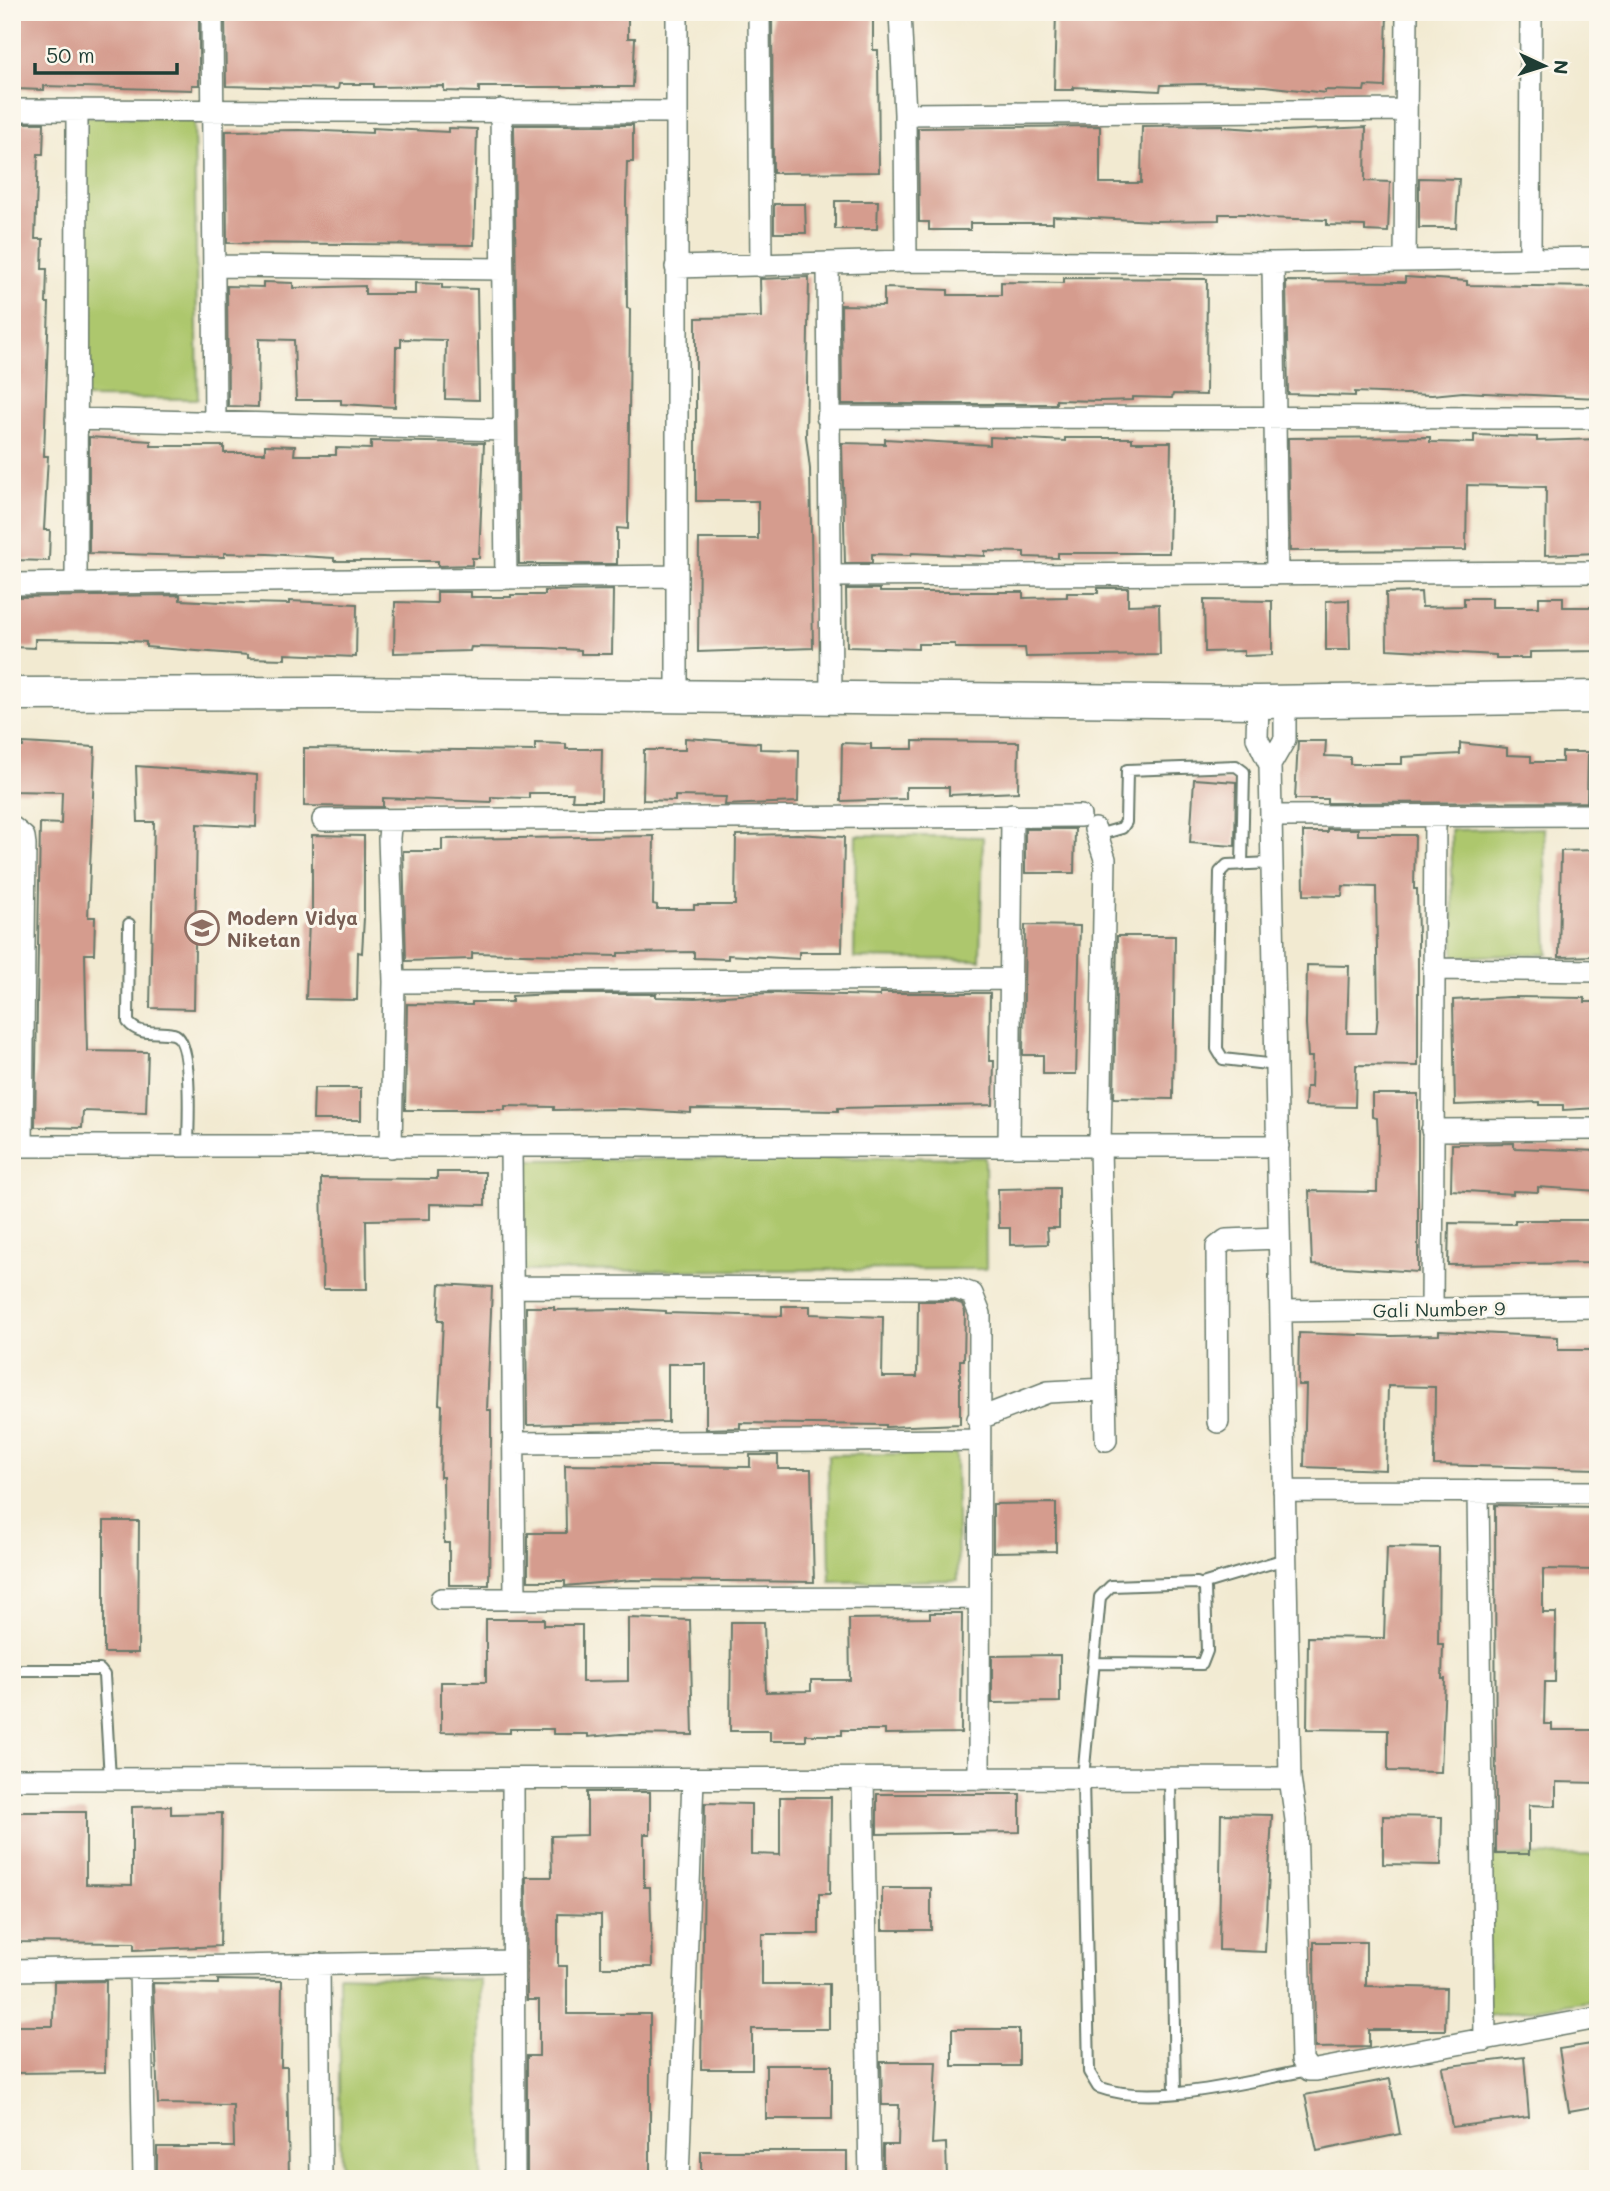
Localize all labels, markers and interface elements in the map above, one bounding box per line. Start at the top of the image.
scale bar [35,32,177,76]
north arrow [1508,32,1578,102]
text: 50 m [46,41,95,68]
text: N [1548,59,1574,75]
place label: Modern Vidya Niketan [227,905,358,952]
school or university icon: Modern Vidya Niketan [183,909,221,947]
street label: Gali Number 9 [1372,1295,1506,1323]

